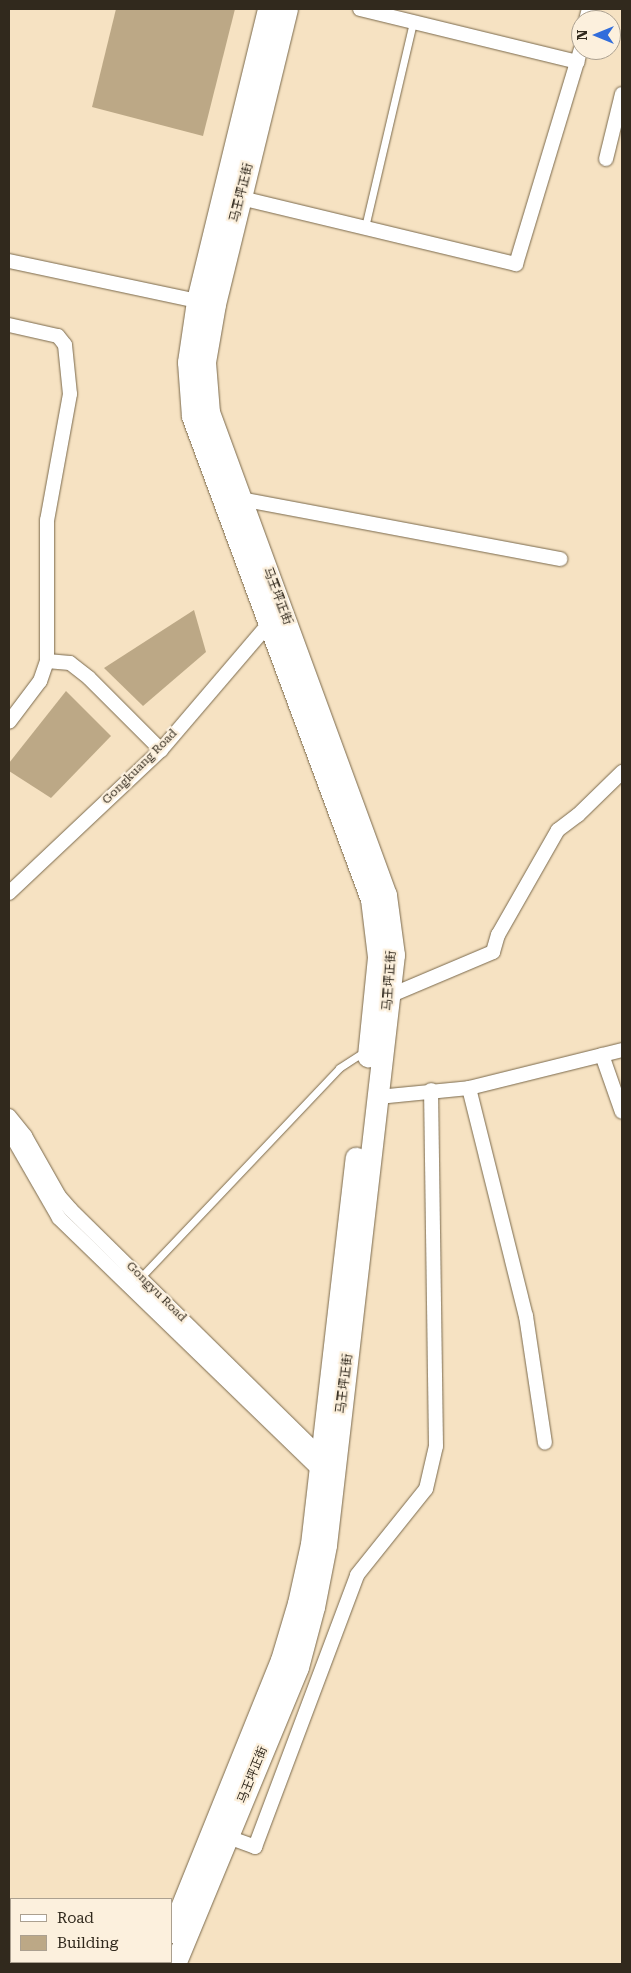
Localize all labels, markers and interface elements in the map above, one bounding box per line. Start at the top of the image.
north arrow [571,10,621,60]
text: N [574,30,590,40]
street label: 马王坪正街 [228,162,256,224]
street label: 马王坪正街 [260,565,294,627]
street label: Gongkuang Road [100,727,180,807]
street label: 马王坪正街 [381,951,399,1011]
street label: Gongyu Road [123,1259,189,1325]
street label: 马王坪正街 [334,1353,356,1415]
street label: 马王坪正街 [235,1744,271,1806]
legend [10,1898,172,1963]
text: Road [57,1909,94,1927]
text: Building [57,1934,118,1952]

